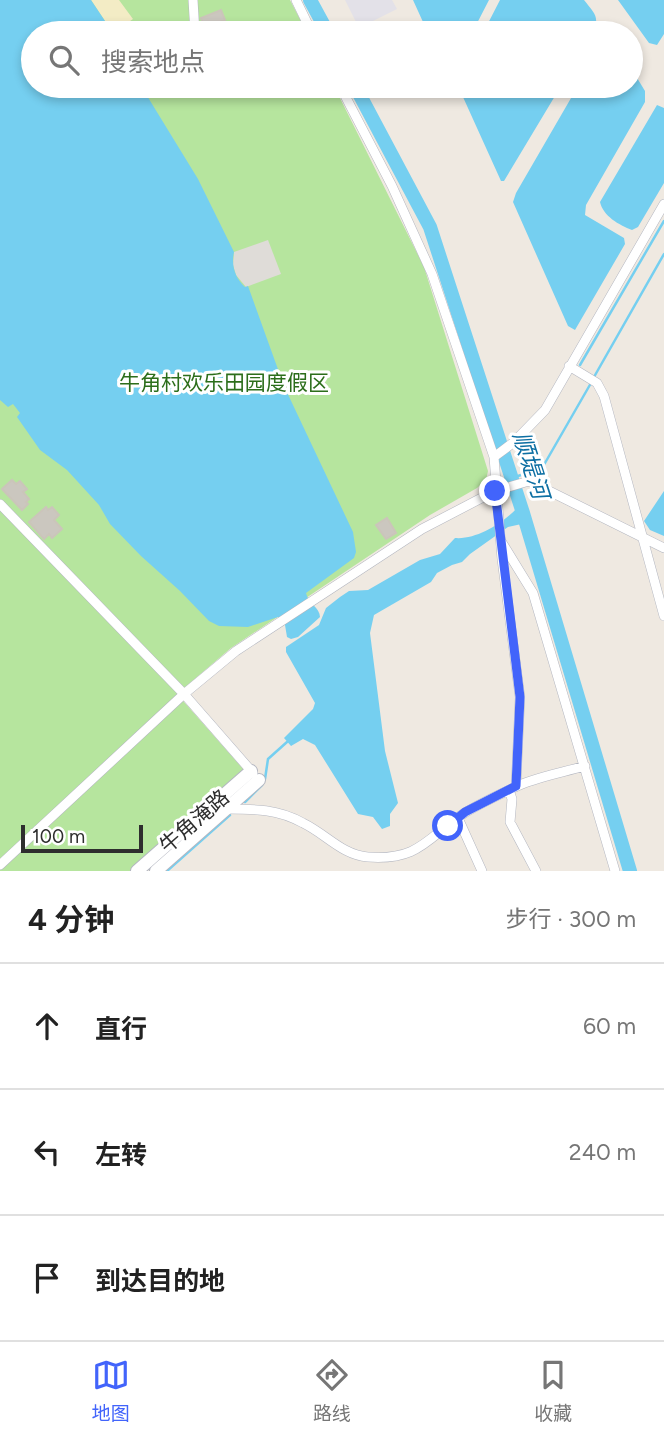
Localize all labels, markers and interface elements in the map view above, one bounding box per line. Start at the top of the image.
search box [21,21,643,98]
icon: search [45,41,83,79]
text: 搜索地点 [101,46,205,78]
park label: 牛角村欢乐田园度假区 [119,370,329,395]
water label: 顺堤河 [507,428,556,506]
route end [479,475,510,506]
street label: 牛角淹路 [154,784,234,858]
route start [432,810,463,841]
scale bar [21,822,144,854]
text: 100 m [32,825,85,848]
text: 4 分钟 [28,901,114,938]
text: 步行 · 300 m [506,905,636,933]
icon: ahead [28,1007,66,1045]
text: 60 m [583,1012,636,1040]
text: 直行 [95,1013,147,1045]
icon: left [28,1133,66,1171]
text: 240 m [569,1138,636,1166]
text: 左转 [95,1139,147,1171]
icon: arrive [28,1259,66,1297]
text: 到达目的地 [95,1265,225,1297]
tab: 地图 [92,1356,130,1425]
tab: 路线 [313,1356,351,1425]
tab: 收藏 [534,1356,572,1425]

